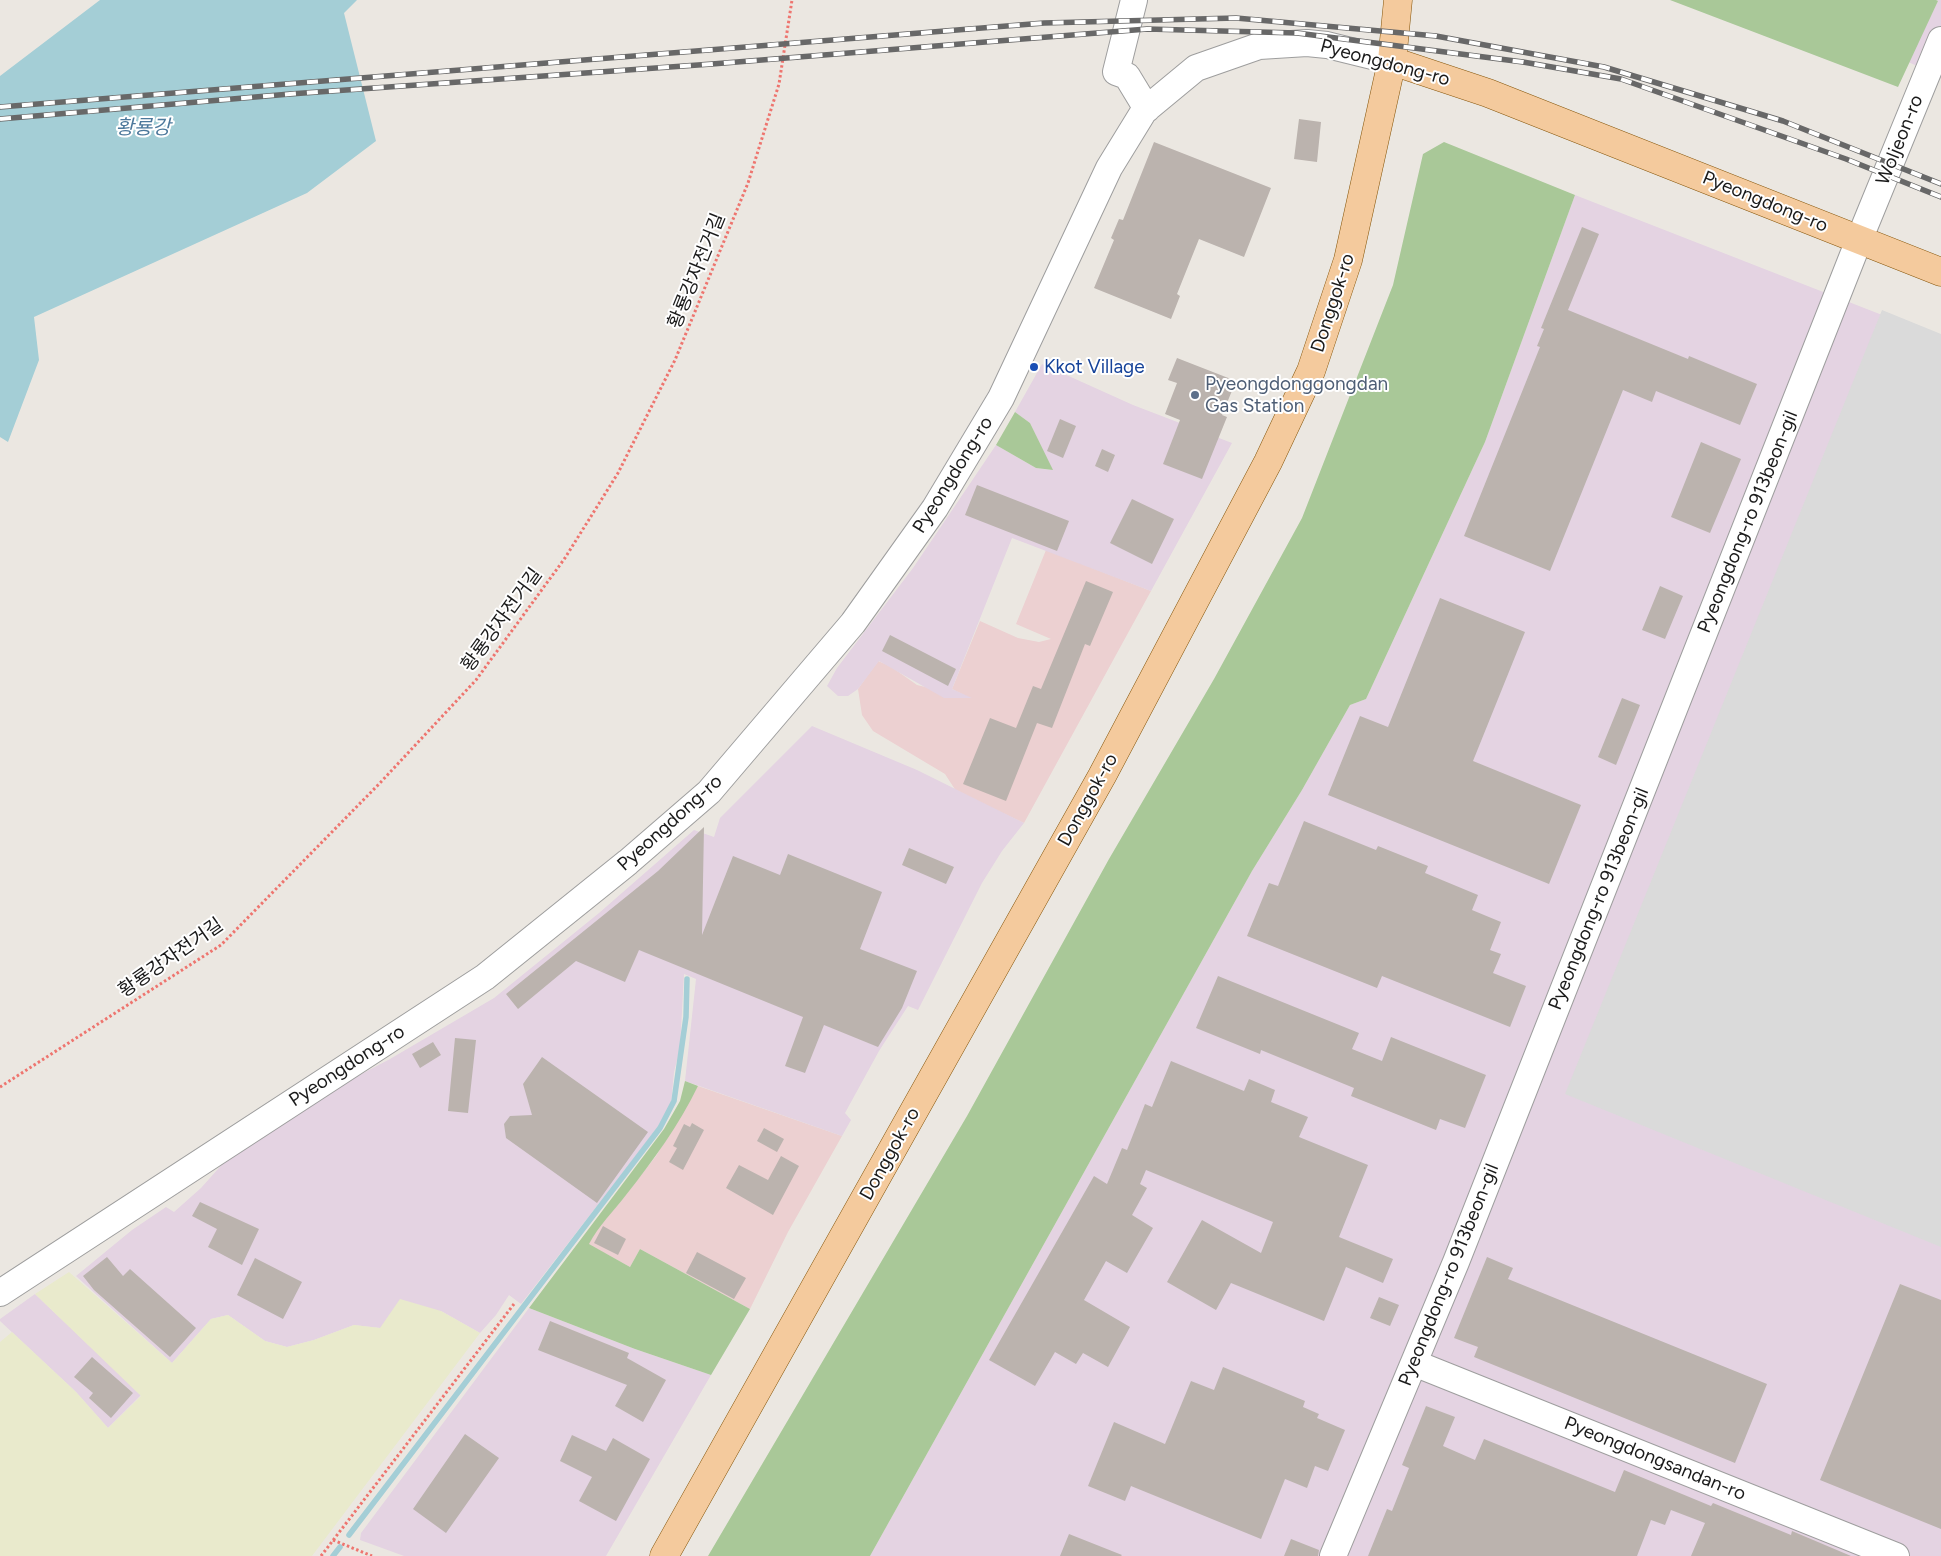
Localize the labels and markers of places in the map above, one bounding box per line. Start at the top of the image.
place label: Kkot Village [1044,356,1145,378]
marker: Kkot Village [1028,361,1040,373]
place label: Pyeongdonggongdan Gas Station [1205,373,1388,417]
marker: Pyeongdonggongdan Gas Station [1189,389,1201,401]

